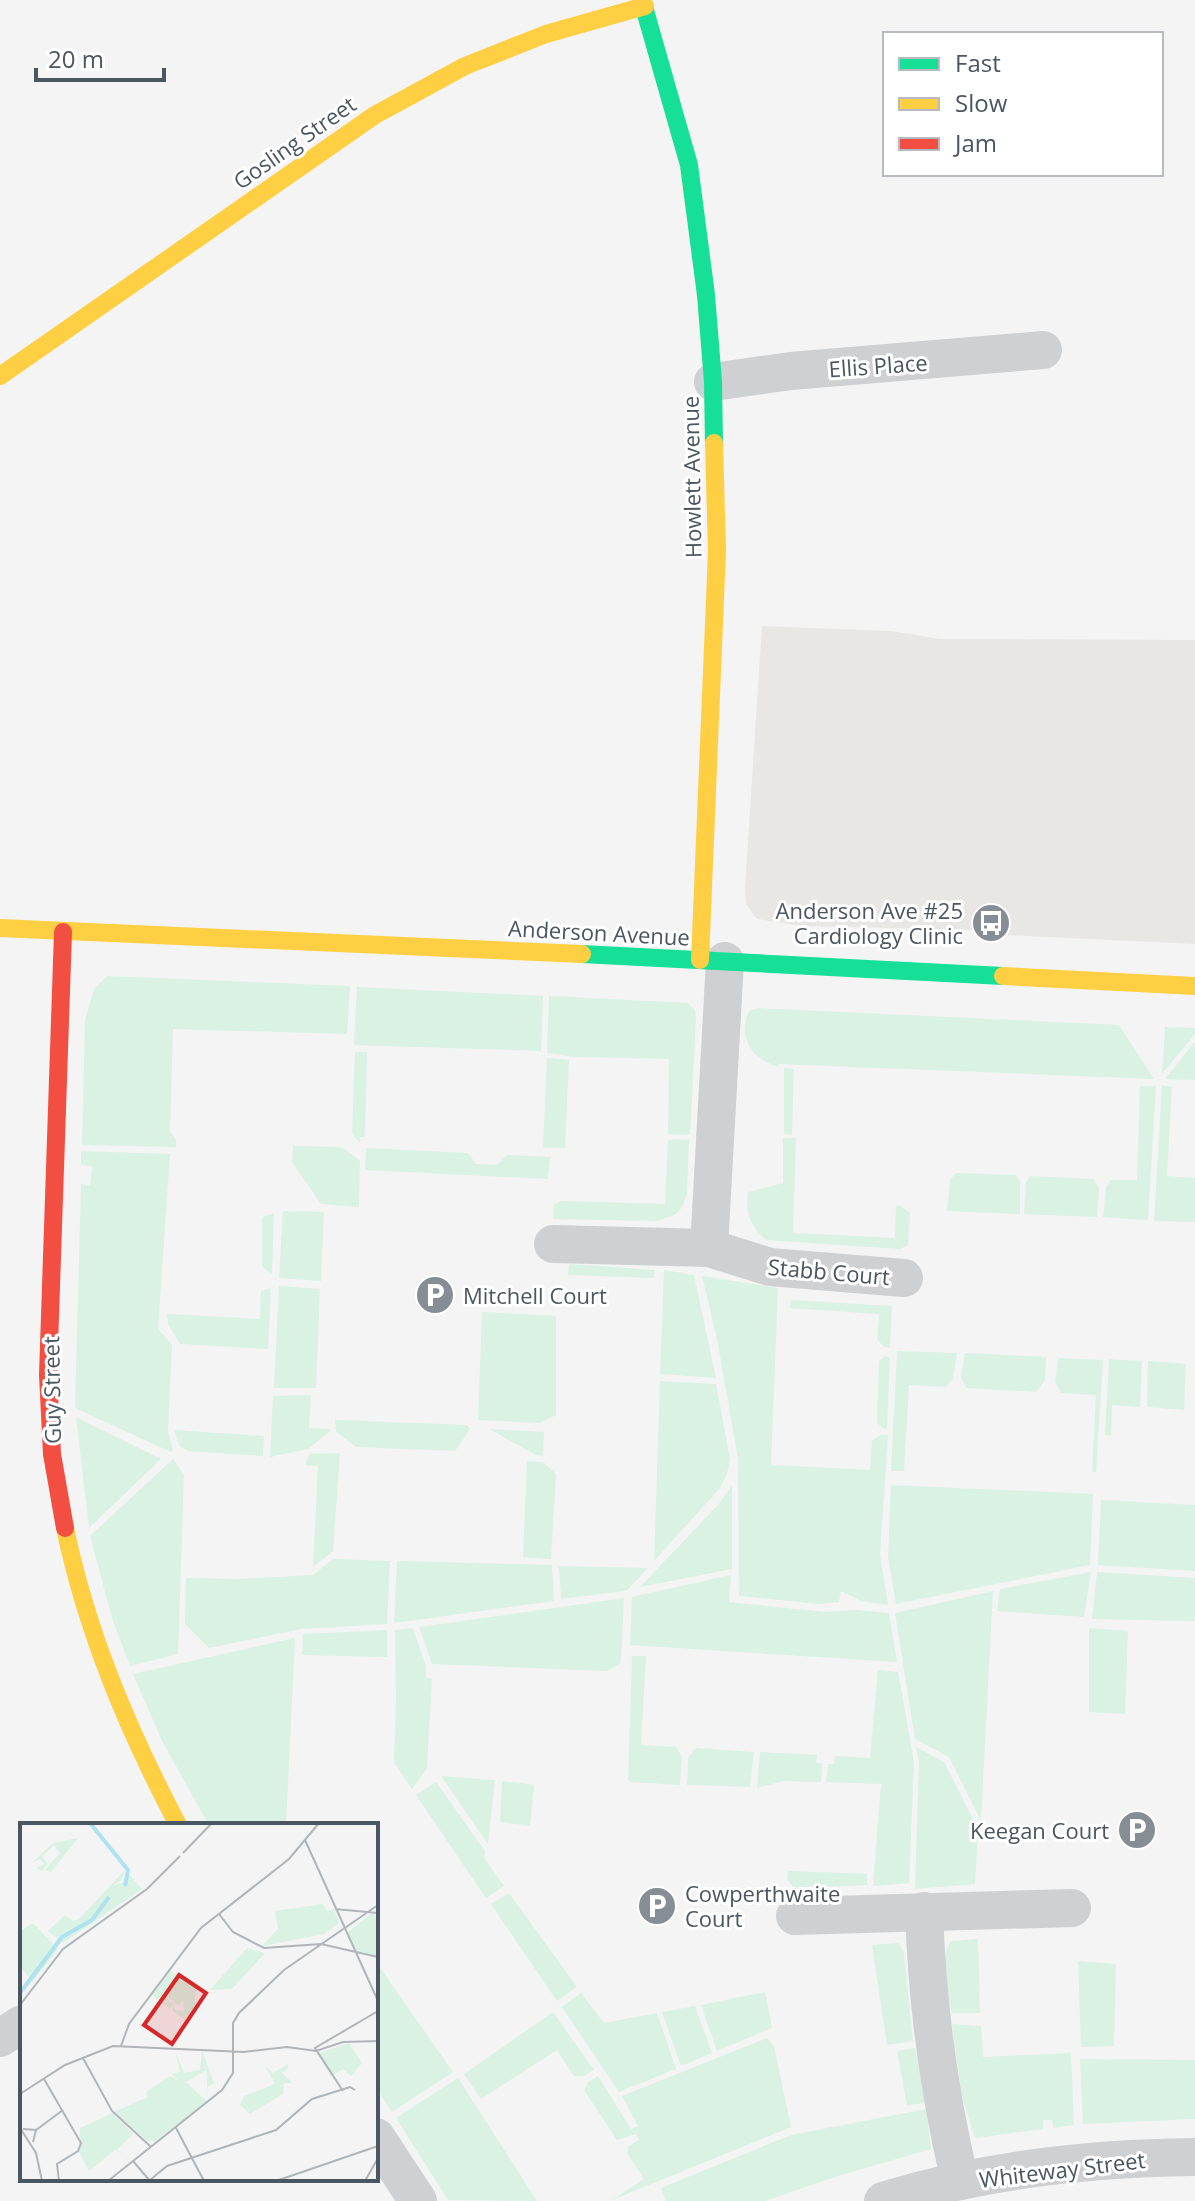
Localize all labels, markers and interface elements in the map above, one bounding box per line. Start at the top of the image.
scale bar [36,32,164,82]
legend [883,32,1163,176]
text: 20 m [48,42,104,75]
text: Fast [955,46,1001,79]
text: Slow [955,86,1008,119]
street label: Gosling Street [227,88,361,195]
text: Jam [953,126,997,159]
street label: Ellis Place [828,347,928,383]
street label: Howlett Avenue [675,396,707,558]
place label: Anderson Ave #25 Cardiology Clinic [776,895,963,950]
bus stop icon: Anderson Ave #25 Cardiology Clinic [970,902,1012,944]
street label: Anderson Avenue [507,912,691,952]
street label: Stabb Court [767,1251,891,1291]
parking icon: Mitchell Court [414,1274,456,1316]
place label: Mitchell Court [463,1280,607,1310]
street label: Guy Street [35,1336,67,1444]
parking icon: Keegan Court [1116,1809,1158,1851]
place label: Keegan Court [970,1815,1109,1845]
inset map [20,1823,378,2181]
place label: Cowperthwaite Court [685,1878,840,1933]
parking icon: Cowperthwaite Court [636,1885,678,1927]
street label: Whiteway Street [977,2144,1147,2194]

